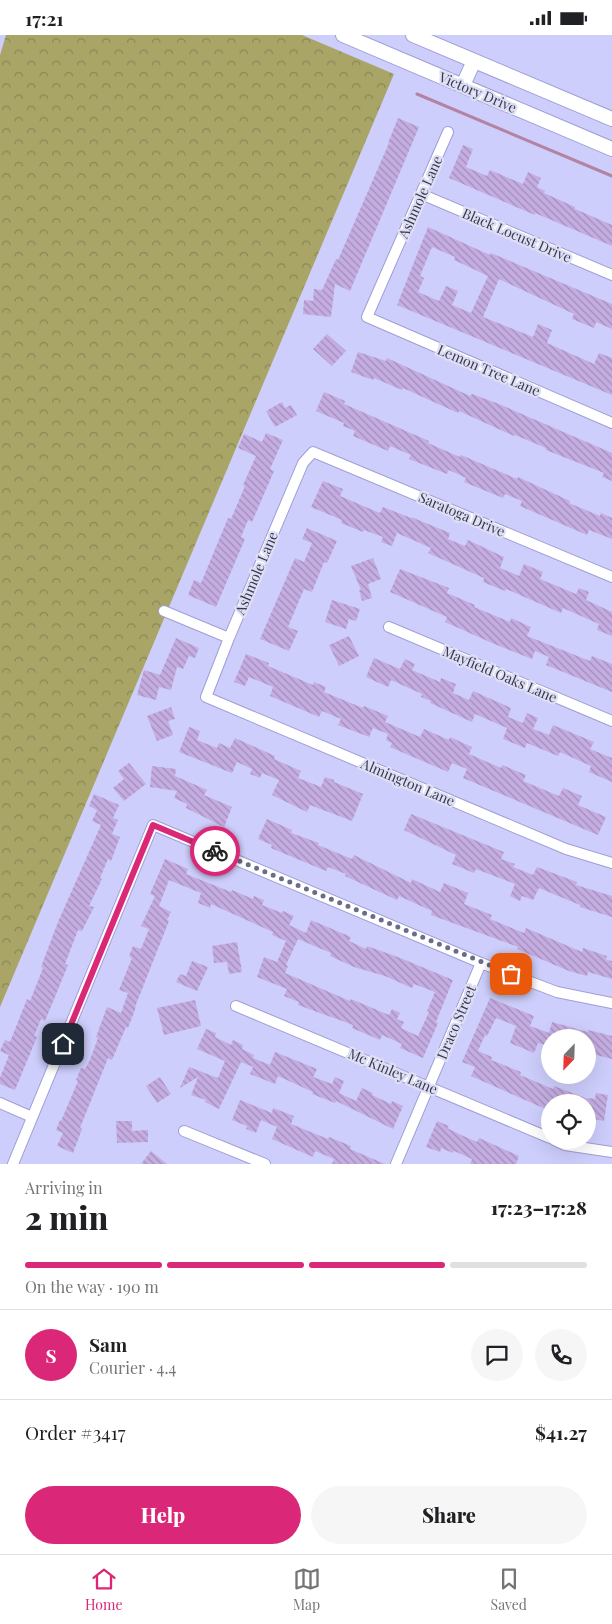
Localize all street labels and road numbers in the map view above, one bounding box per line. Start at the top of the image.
street label: Victory Drive [435,67,520,117]
street label: Ashmole Lane [393,153,447,242]
street label: Black Locust Drive [459,203,575,267]
street label: Lemon Tree Lane [435,340,543,400]
street label: Saratoga Drive [416,487,508,541]
street label: Ashmole Lane [230,529,282,618]
street label: Mayfield Oaks Lane [440,641,560,707]
street label: Almington Lane [357,753,458,810]
street label: Draco Street [432,981,481,1062]
street label: Mc Kinley Lane [345,1044,441,1098]

